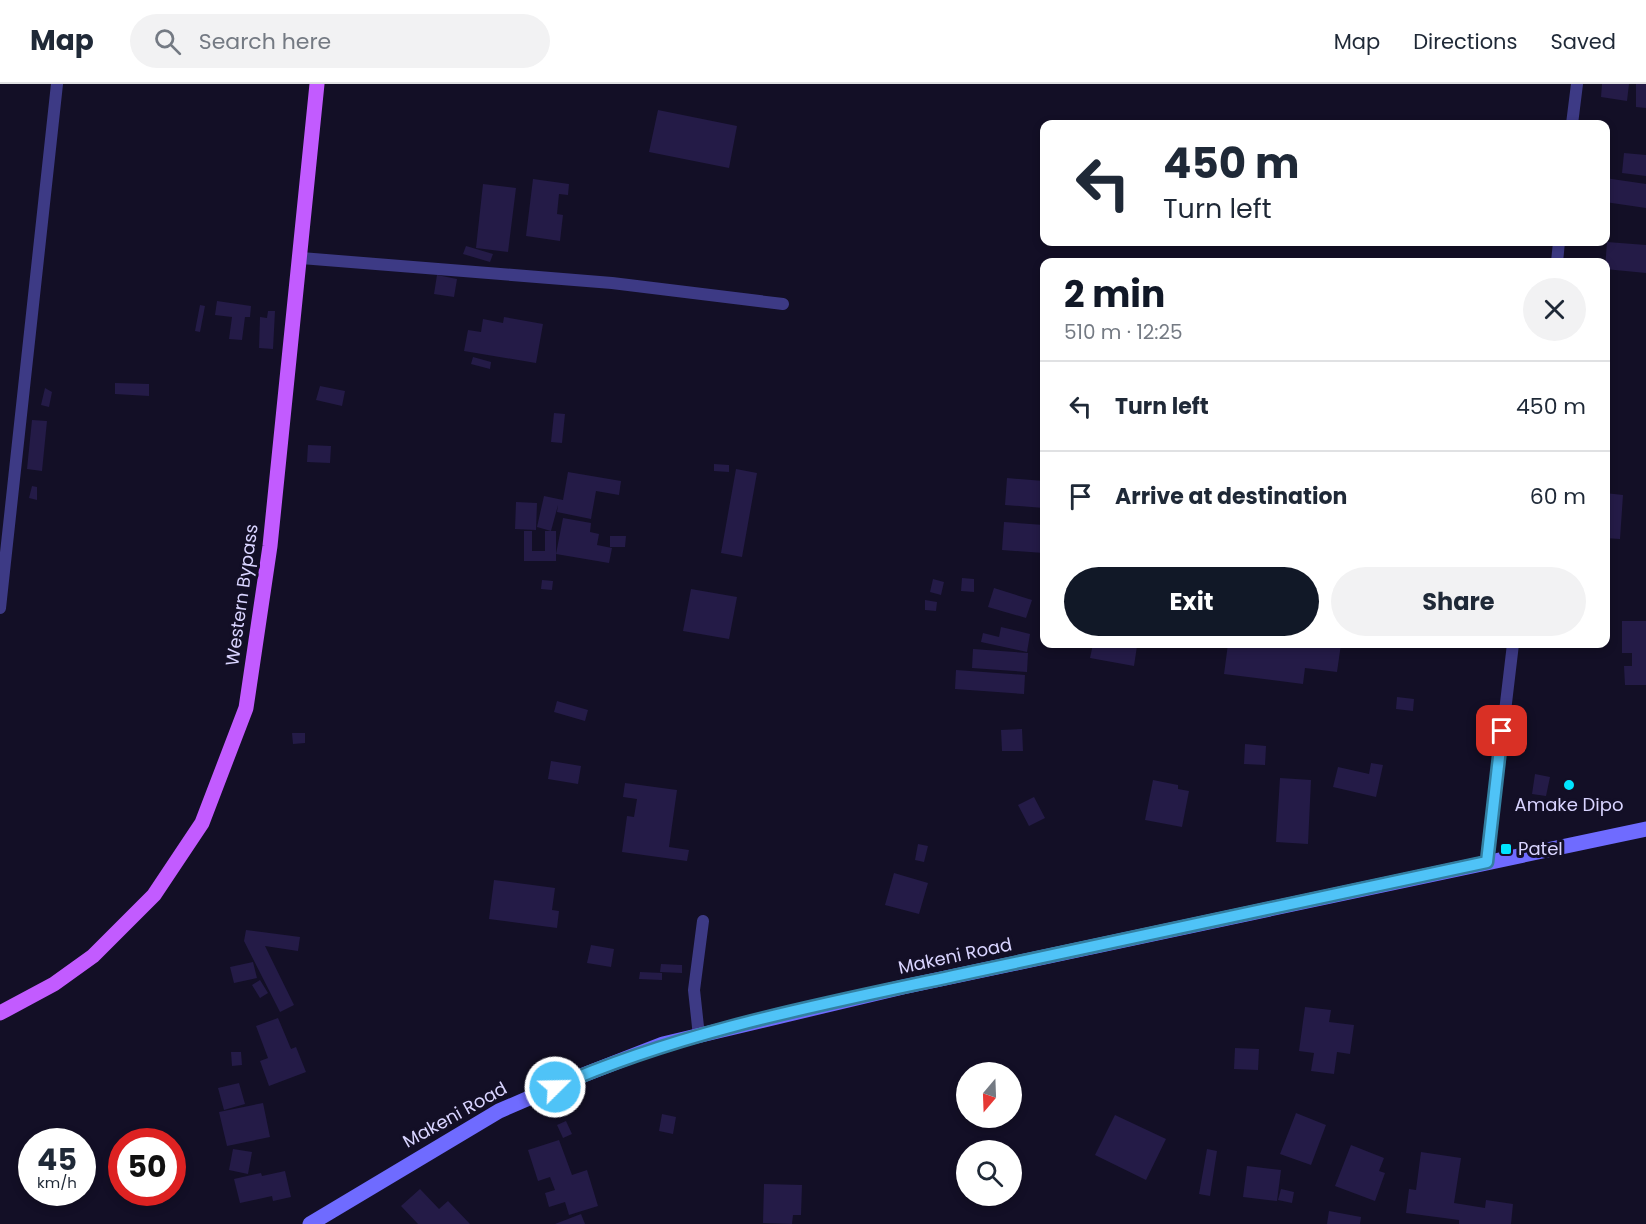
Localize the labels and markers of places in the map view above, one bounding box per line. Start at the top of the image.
pin [1476,705,1527,756]
marker: Amake Dipo [1562,778,1576,792]
place label: Amake Dipo [1515,792,1623,817]
place label: Patel [1518,836,1563,861]
marker: Patel [1499,842,1513,856]

